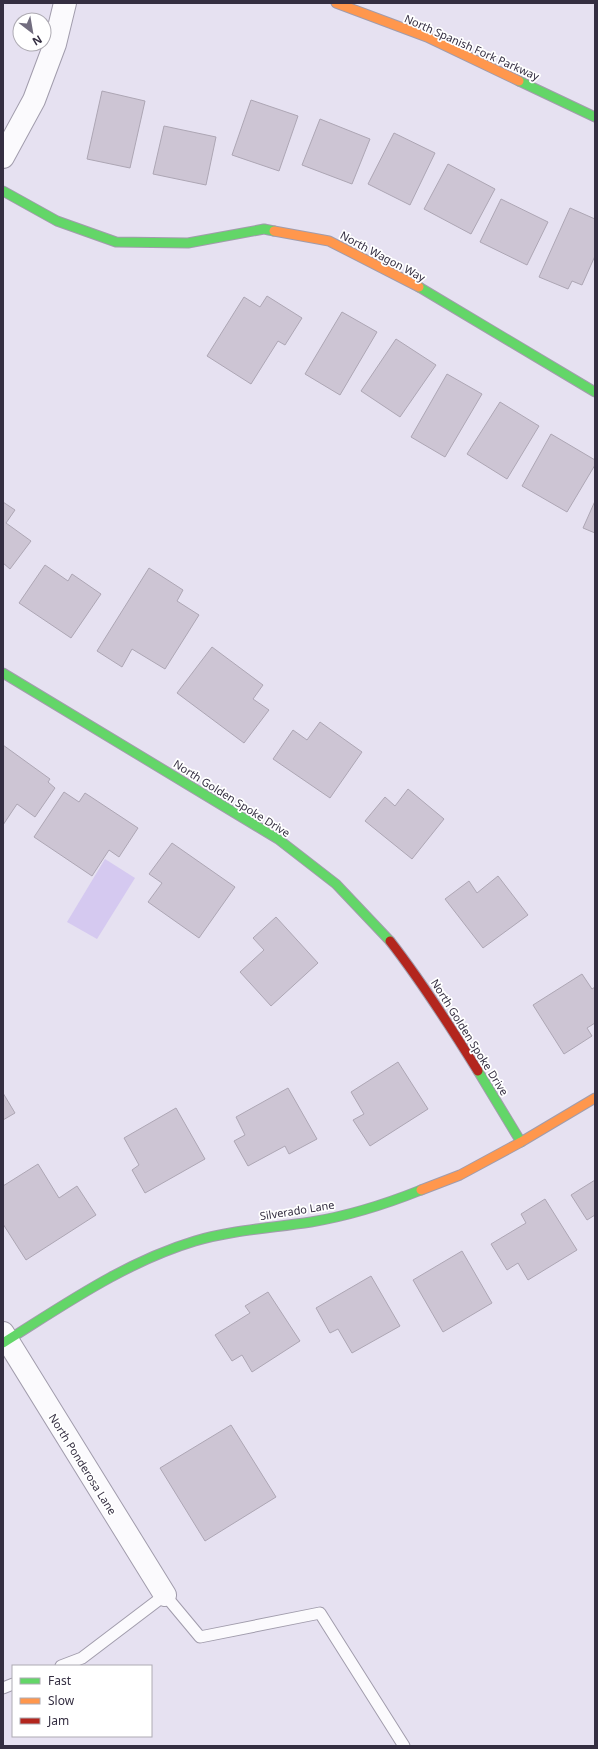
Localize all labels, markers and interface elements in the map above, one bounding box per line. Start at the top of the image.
street label: North Spanish Fork Parkway [402,10,542,84]
north arrow [12,12,52,52]
text: N [30,32,45,50]
street label: North Wagon Way [338,227,428,285]
street label: North Golden Spoke Drive [171,756,293,840]
street label: North Golden Spoke Drive [428,976,512,1098]
street label: Silverado Lane [259,1197,335,1223]
street label: North Ponderosa Lane [46,1411,120,1517]
legend [12,1665,152,1737]
text: Fast [48,1672,72,1689]
text: Slow [48,1692,75,1709]
text: Jam [47,1712,69,1729]

